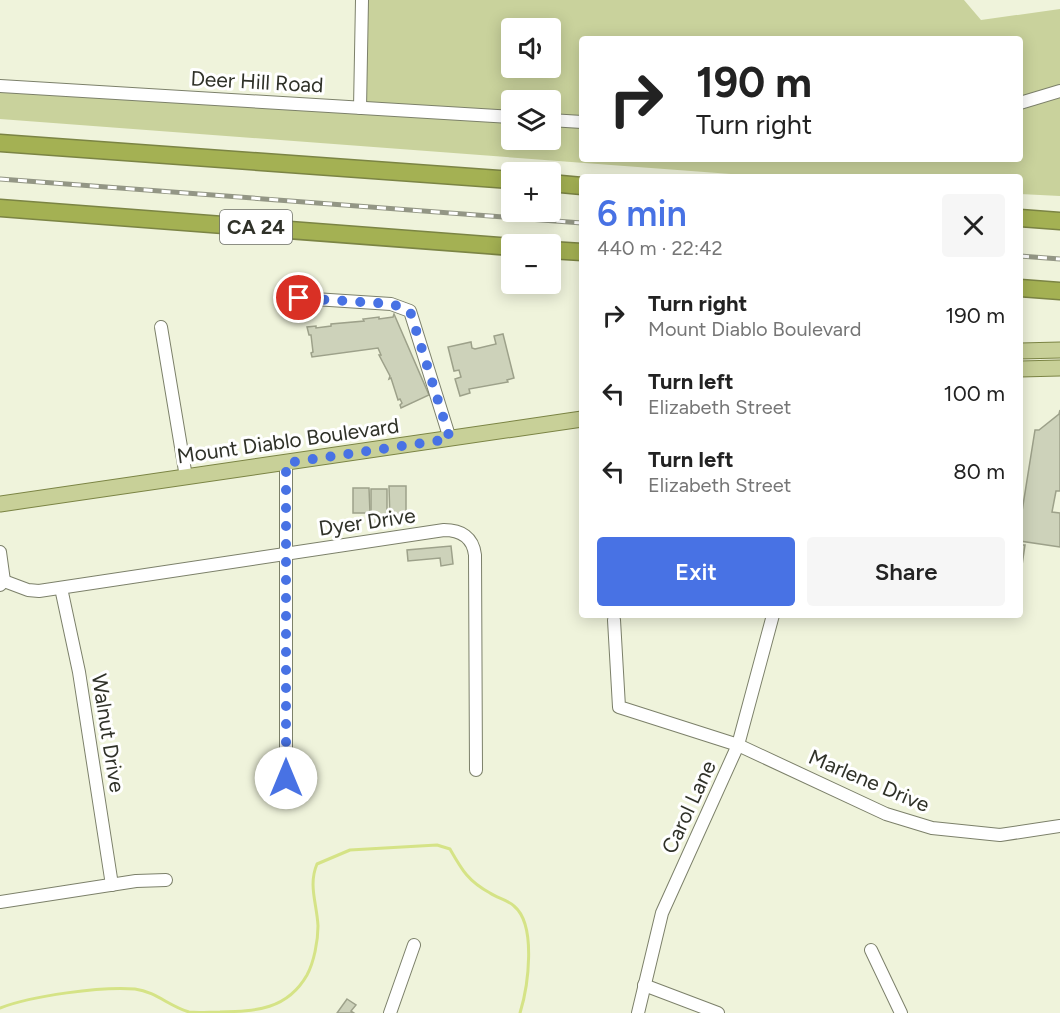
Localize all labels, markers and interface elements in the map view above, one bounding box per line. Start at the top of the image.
map controls [501,18,561,294]
button: sound [501,18,561,78]
text: 190 m [696,57,812,108]
icon: right [597,60,675,138]
street label: Deer Hill Road [190,66,324,97]
button: layers [501,90,561,150]
text: Turn right [696,108,812,141]
button: + [501,162,561,222]
text: 6 min [597,192,687,235]
button: close [942,194,1005,257]
road number: CA 24 [220,210,292,244]
button: − [501,234,561,294]
text: 440 m · 22:42 [597,236,723,260]
pin [273,272,324,323]
icon: arrive [282,281,315,314]
text: Turn right [648,290,747,317]
icon: right [597,299,630,332]
text: 190 m [945,302,1005,329]
text: Mount Diablo Boulevard [648,317,861,341]
text: Turn left [648,368,734,395]
icon: left [597,377,630,410]
text: 100 m [944,380,1005,407]
text: Elizabeth Street [648,395,791,419]
street label: Mount Diablo Boulevard [175,413,401,468]
text: Turn left [648,446,734,473]
icon: left [597,455,630,488]
text: 80 m [953,458,1005,485]
text: Elizabeth Street [648,473,791,497]
street label: Dyer Drive [317,502,417,541]
button: Exit [597,537,795,606]
button: Share [807,537,1005,606]
street label: Walnut Drive [87,672,130,794]
street label: Marlene Drive [805,744,933,817]
position arrow [254,746,318,810]
street label: Carol Lane [656,756,721,857]

